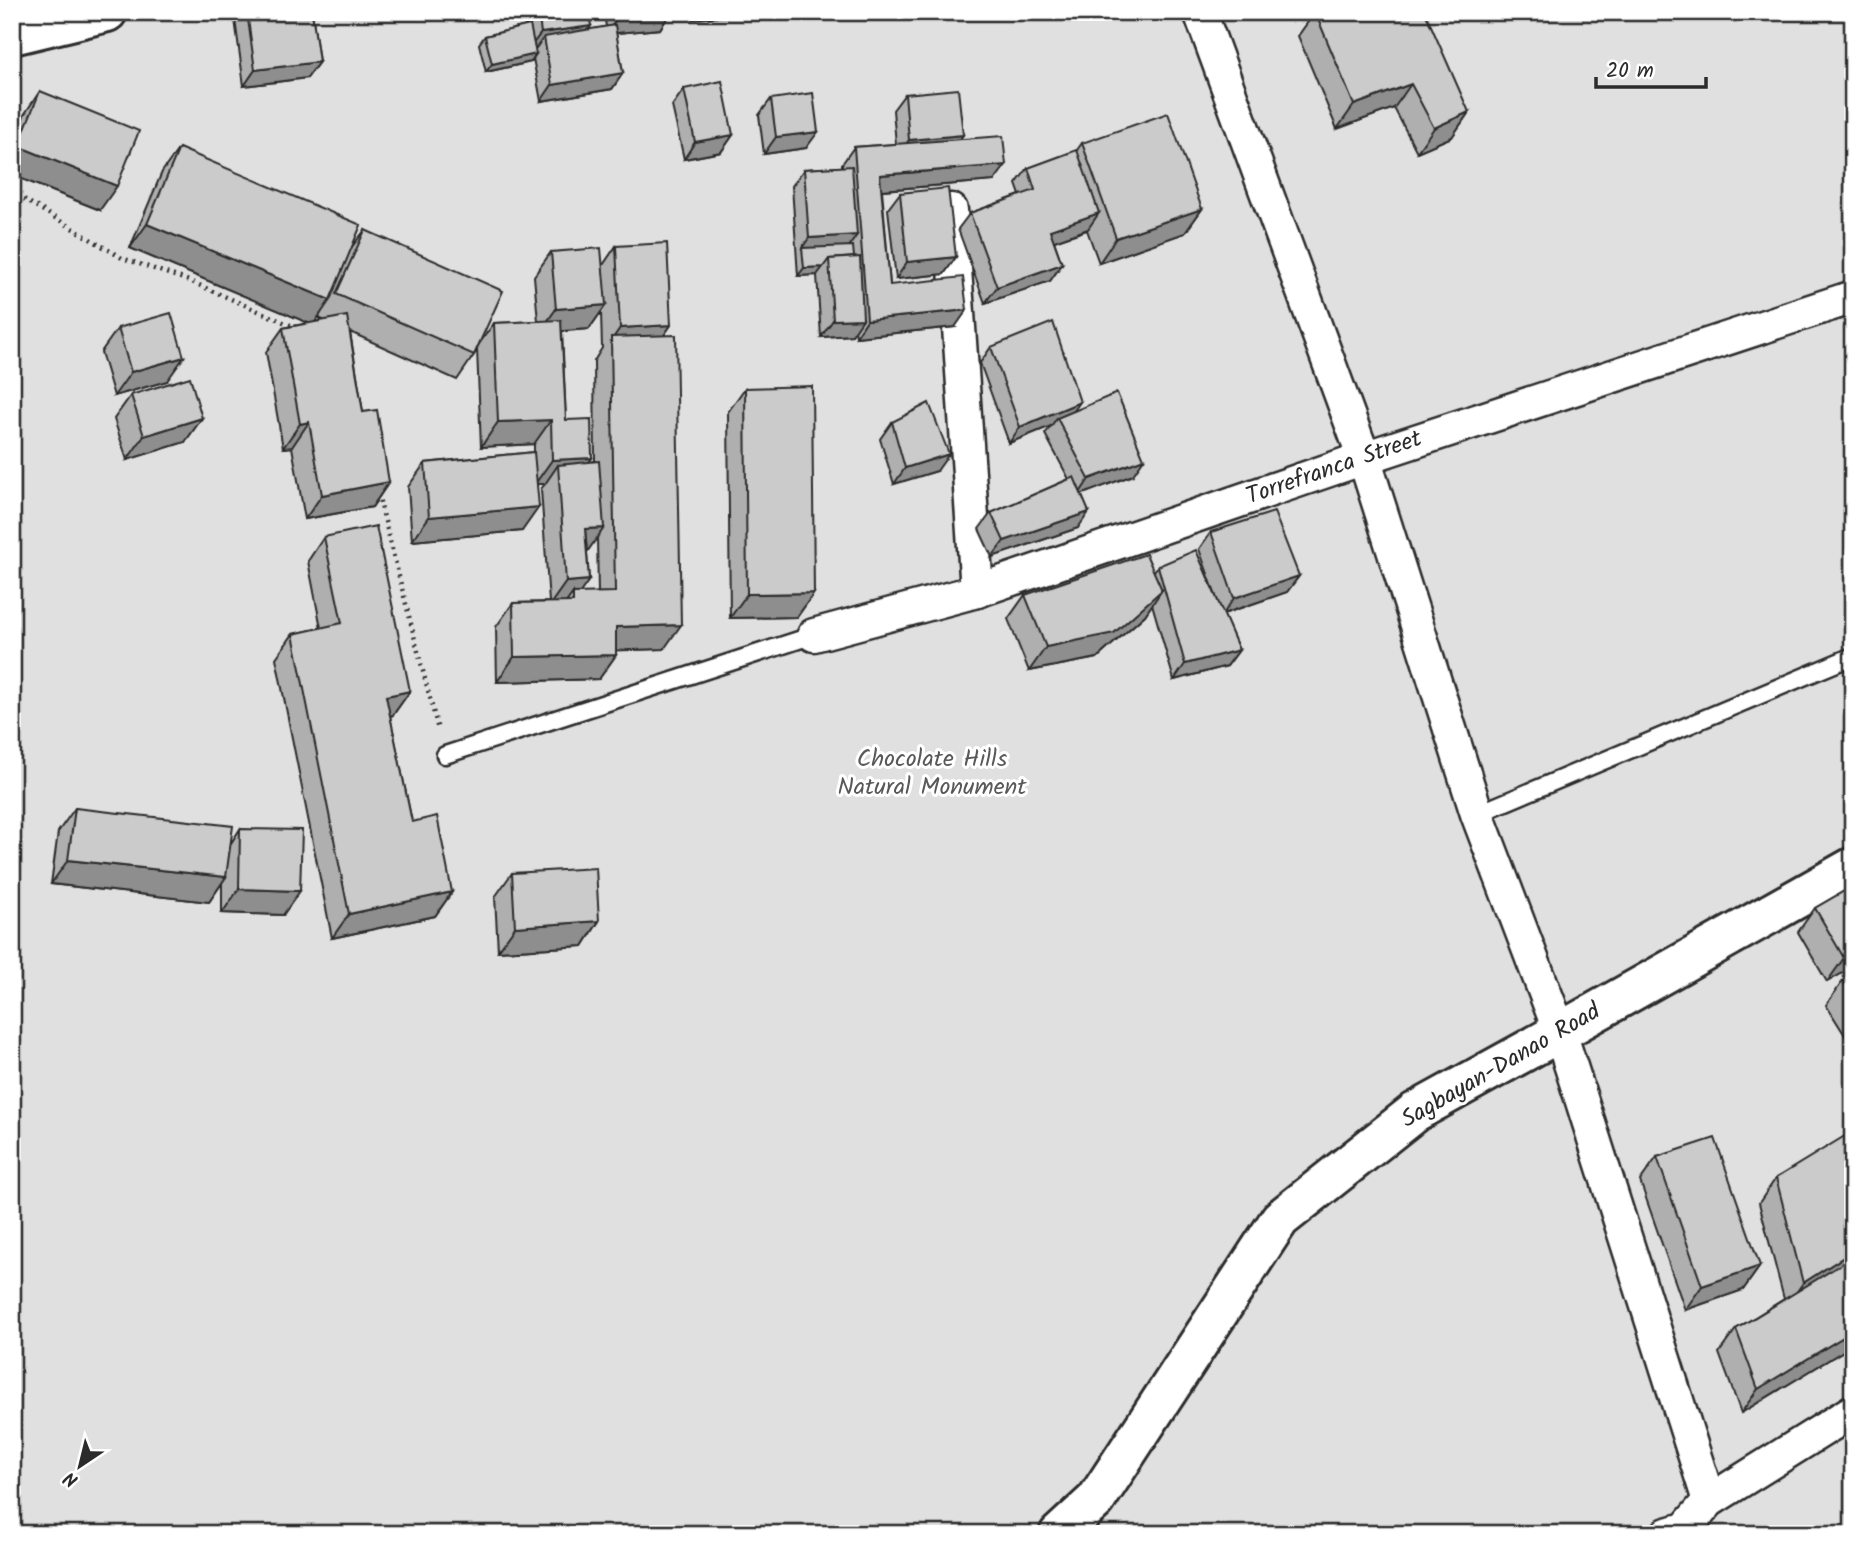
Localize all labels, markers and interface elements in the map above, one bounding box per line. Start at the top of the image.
scale bar [1596,46,1706,90]
text: 20 m [1606,55,1654,88]
street label: Torrefranca Street [1241,419,1428,516]
park label: Chocolate Hills Natural Monument [837,740,1027,807]
street label: Sagbayan-Danao Road [1394,992,1609,1139]
north arrow [46,1430,116,1500]
text: N [58,1463,85,1494]

